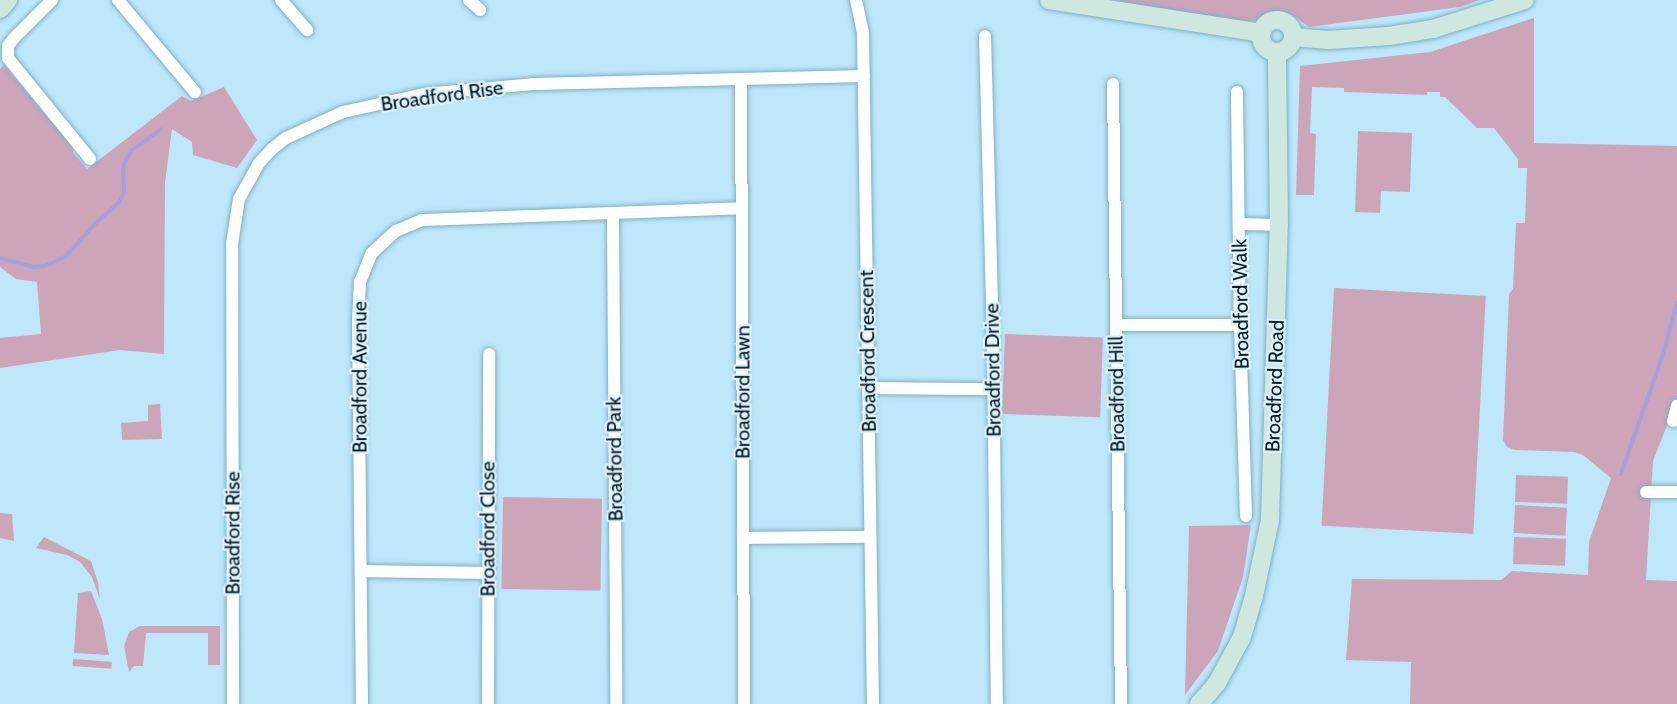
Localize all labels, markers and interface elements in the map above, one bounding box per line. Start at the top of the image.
street label: Broadford Rise [379,76,505,116]
street label: Broadford Walk [1228,239,1254,369]
street label: Broadford Crescent [855,270,881,432]
street label: Broadford Avenue [348,301,372,453]
street label: Broadford Drive [980,303,1006,437]
street label: Broadford Road [1261,320,1289,452]
street label: Broadford Lawn [731,325,755,459]
street label: Broadford Hill [1104,336,1130,452]
street label: Broadford Park [602,396,628,522]
street label: Broadford Close [476,461,500,597]
street label: Broadford Rise [221,471,245,595]

